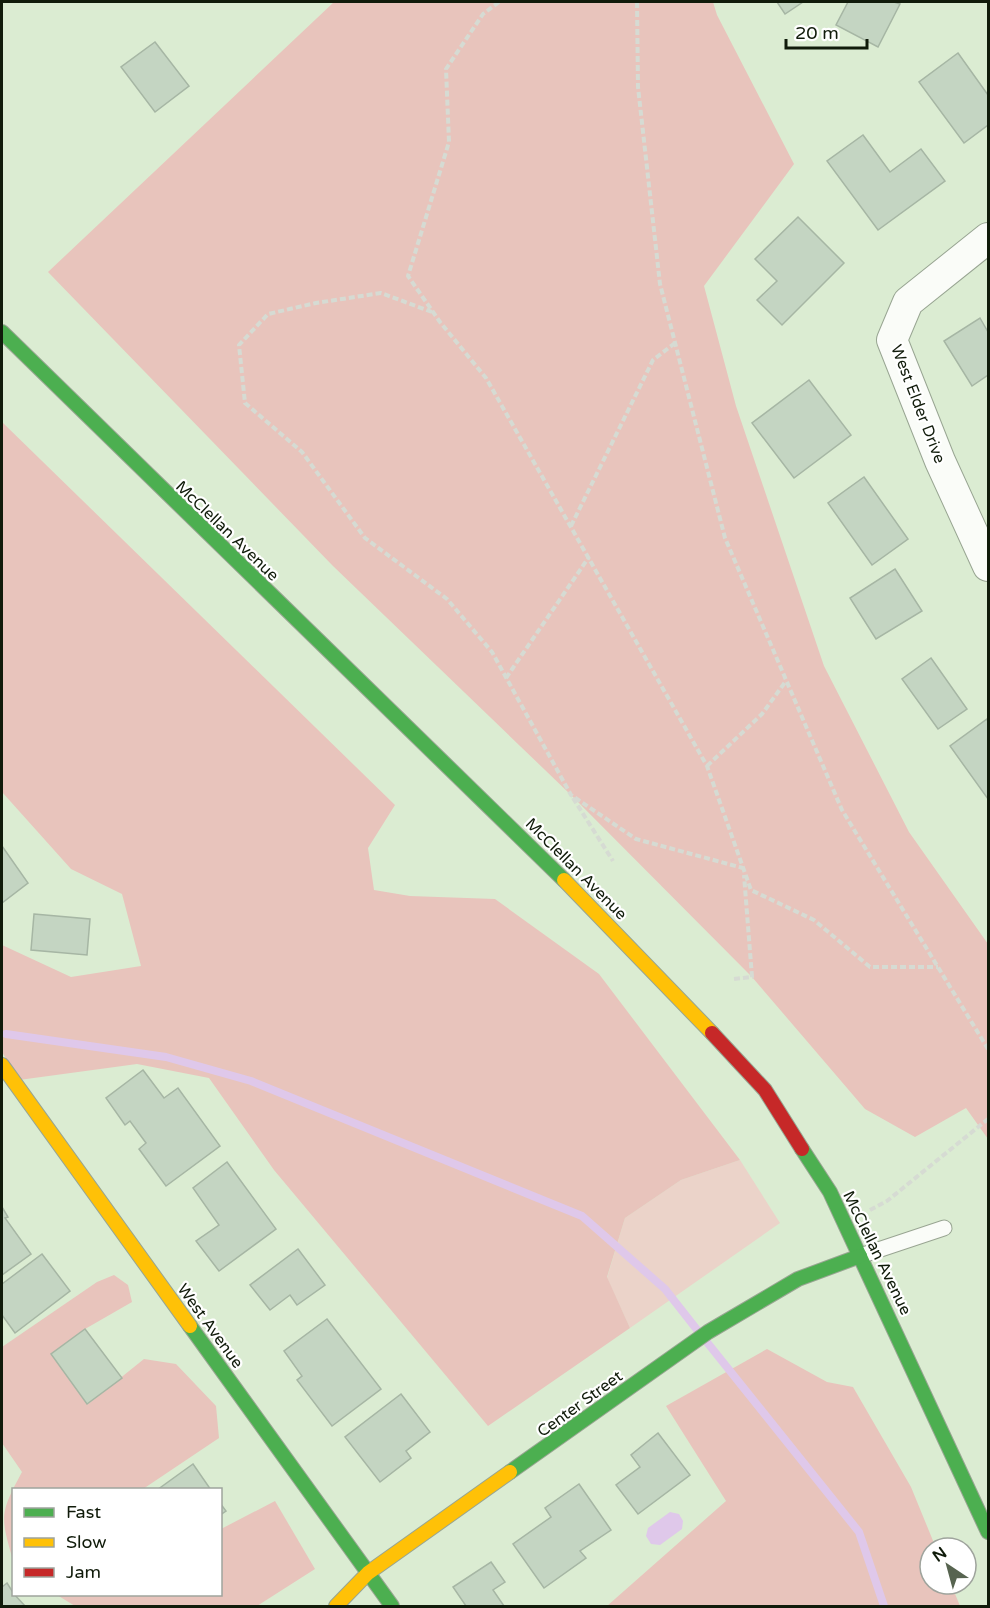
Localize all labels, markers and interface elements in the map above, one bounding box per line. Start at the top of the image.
scale bar [786,12,867,50]
text: 20 m [795,22,839,44]
street label: West Elder Drive [886,342,950,466]
street label: McClellan Avenue [171,477,283,585]
street label: McClellan Avenue [521,814,631,924]
street label: McClellan Avenue [838,1188,916,1318]
street label: West Avenue [173,1280,247,1372]
street label: Center Street [533,1366,627,1442]
legend [12,1488,222,1596]
text: Fast [66,1501,101,1523]
text: Slow [66,1531,107,1553]
north arrow [918,1536,978,1596]
text: N [929,1543,951,1567]
text: Jam [66,1561,101,1583]

